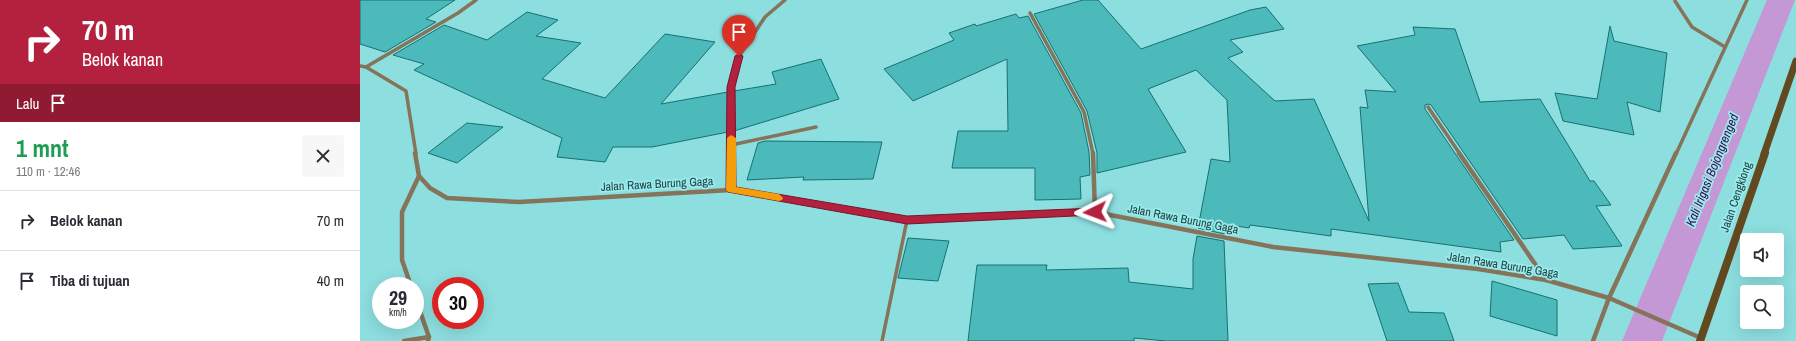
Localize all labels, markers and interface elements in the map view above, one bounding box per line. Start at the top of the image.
text: 70 m [82,11,134,49]
pin [722,15,756,56]
icon: right [16,16,68,68]
icon: arrive [728,21,750,43]
text: Belok kanan [82,47,163,72]
icon: arrive [47,92,69,114]
text: Lalu [16,93,39,114]
water label: Kali Irigasi Bojongrenged [1682,111,1742,229]
text: 1 mnt [16,132,69,164]
button: close [302,135,344,177]
street label: Jalan Cengklong [1717,159,1756,234]
text: 110 m · 12:46 [16,163,80,180]
street label: Jalan Rawa Burung Gaga [600,173,714,195]
position arrow [1074,191,1116,233]
street label: Jalan Rawa Burung Gaga [1126,200,1240,238]
icon: right [16,210,38,232]
text: Belok kanan [50,210,122,231]
text: 70 m [317,210,344,231]
map controls [1740,233,1784,329]
button: sound [1740,233,1784,277]
street label: Jalan Rawa Burung Gaga [1446,248,1560,282]
icon: arrive [16,270,38,292]
text: Tiba di tujuan [50,270,130,291]
text: 40 m [317,270,344,291]
speed limit sign: 30 [432,277,484,329]
text: 29 [389,284,407,311]
button: search [1740,285,1784,329]
text: km/h [389,306,407,319]

